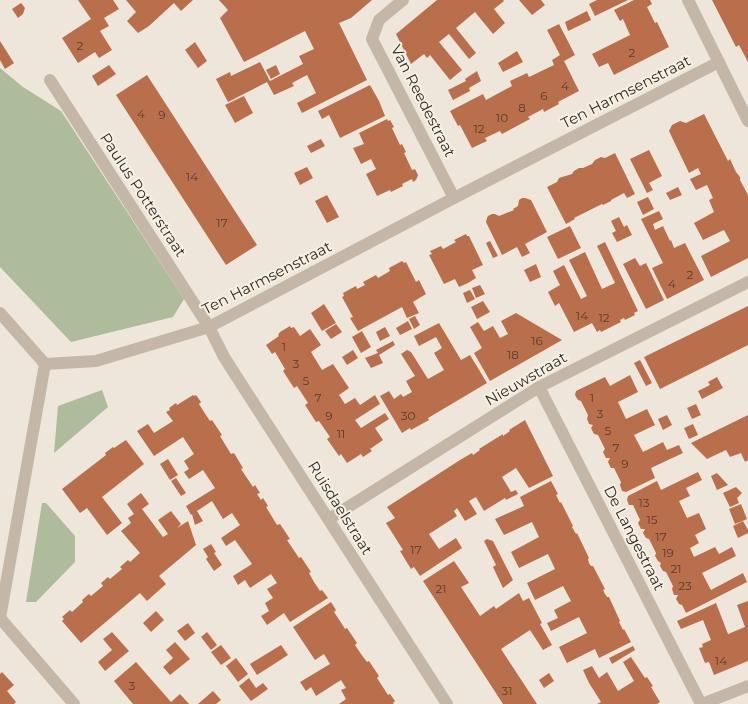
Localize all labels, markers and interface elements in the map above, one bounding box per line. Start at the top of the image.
house number: 2 [77,38,84,53]
street label: Van Reedestraat [387,41,460,160]
house number: 2 [629,45,636,60]
street label: Ten Harmsenstraat [558,51,694,132]
house number: 4 [561,78,569,93]
house number: 6 [540,88,548,103]
house number: 8 [518,100,526,115]
house number: 4 [137,106,145,121]
house number: 9 [158,107,166,122]
house number: 10 [496,110,508,125]
house number: 12 [473,121,485,136]
street label: Paulus Potterstraat [96,129,191,260]
house number: 14 [186,169,198,184]
house number: 17 [216,215,228,230]
street label: Ten Harmsenstraat [199,237,335,318]
house number: 2 [687,267,694,282]
house number: 4 [668,276,676,291]
house number: 14 [576,308,588,323]
house number: 12 [598,310,610,325]
house number: 16 [531,333,543,348]
house number: 1 [282,339,286,354]
house number: 18 [507,347,519,362]
street label: Nieuwstraat [482,348,570,410]
house number: 3 [293,356,300,371]
house number: 5 [303,373,310,388]
house number: 7 [314,390,322,405]
house number: 1 [590,390,594,405]
house number: 3 [597,406,604,421]
house number: 9 [325,408,333,423]
house number: 30 [401,408,415,423]
house number: 5 [605,423,612,438]
house number: 11 [337,426,345,441]
house number: 7 [612,440,620,455]
house number: 9 [621,456,629,471]
street label: Ruisdaelstraat [304,457,377,558]
street label: De Langestraat [600,482,669,593]
house number: 13 [638,495,650,510]
house number: 15 [646,512,658,527]
house number: 17 [655,529,667,544]
house number: 17 [410,542,422,557]
house number: 19 [662,545,674,560]
house number: 21 [670,561,682,576]
house number: 23 [678,578,692,593]
house number: 21 [435,581,447,596]
house number: 14 [715,653,727,668]
house number: 3 [129,678,136,693]
house number: 31 [501,683,513,698]

